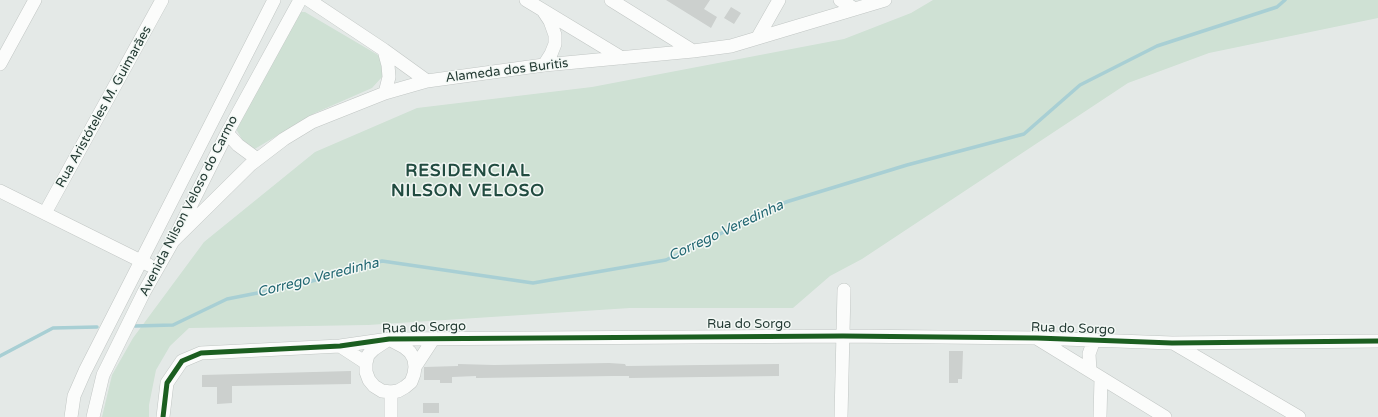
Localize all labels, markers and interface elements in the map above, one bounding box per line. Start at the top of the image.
street label: Rua Aristóteles M. Guimarães [53,23,155,191]
street label: Alameda dos Buritis [445,56,569,86]
street label: Avenida Nilson Veloso do Carmo [137,113,241,299]
district label: RESIDENCIAL NILSON VELOSO [391,162,545,202]
water label: Corrego Veredinha [666,197,786,265]
water label: Corrego Veredinha [256,255,380,301]
street label: Rua do Sorgo [707,317,791,333]
street label: Rua do Sorgo [382,319,466,337]
street label: Rua do Sorgo [1031,320,1115,338]

